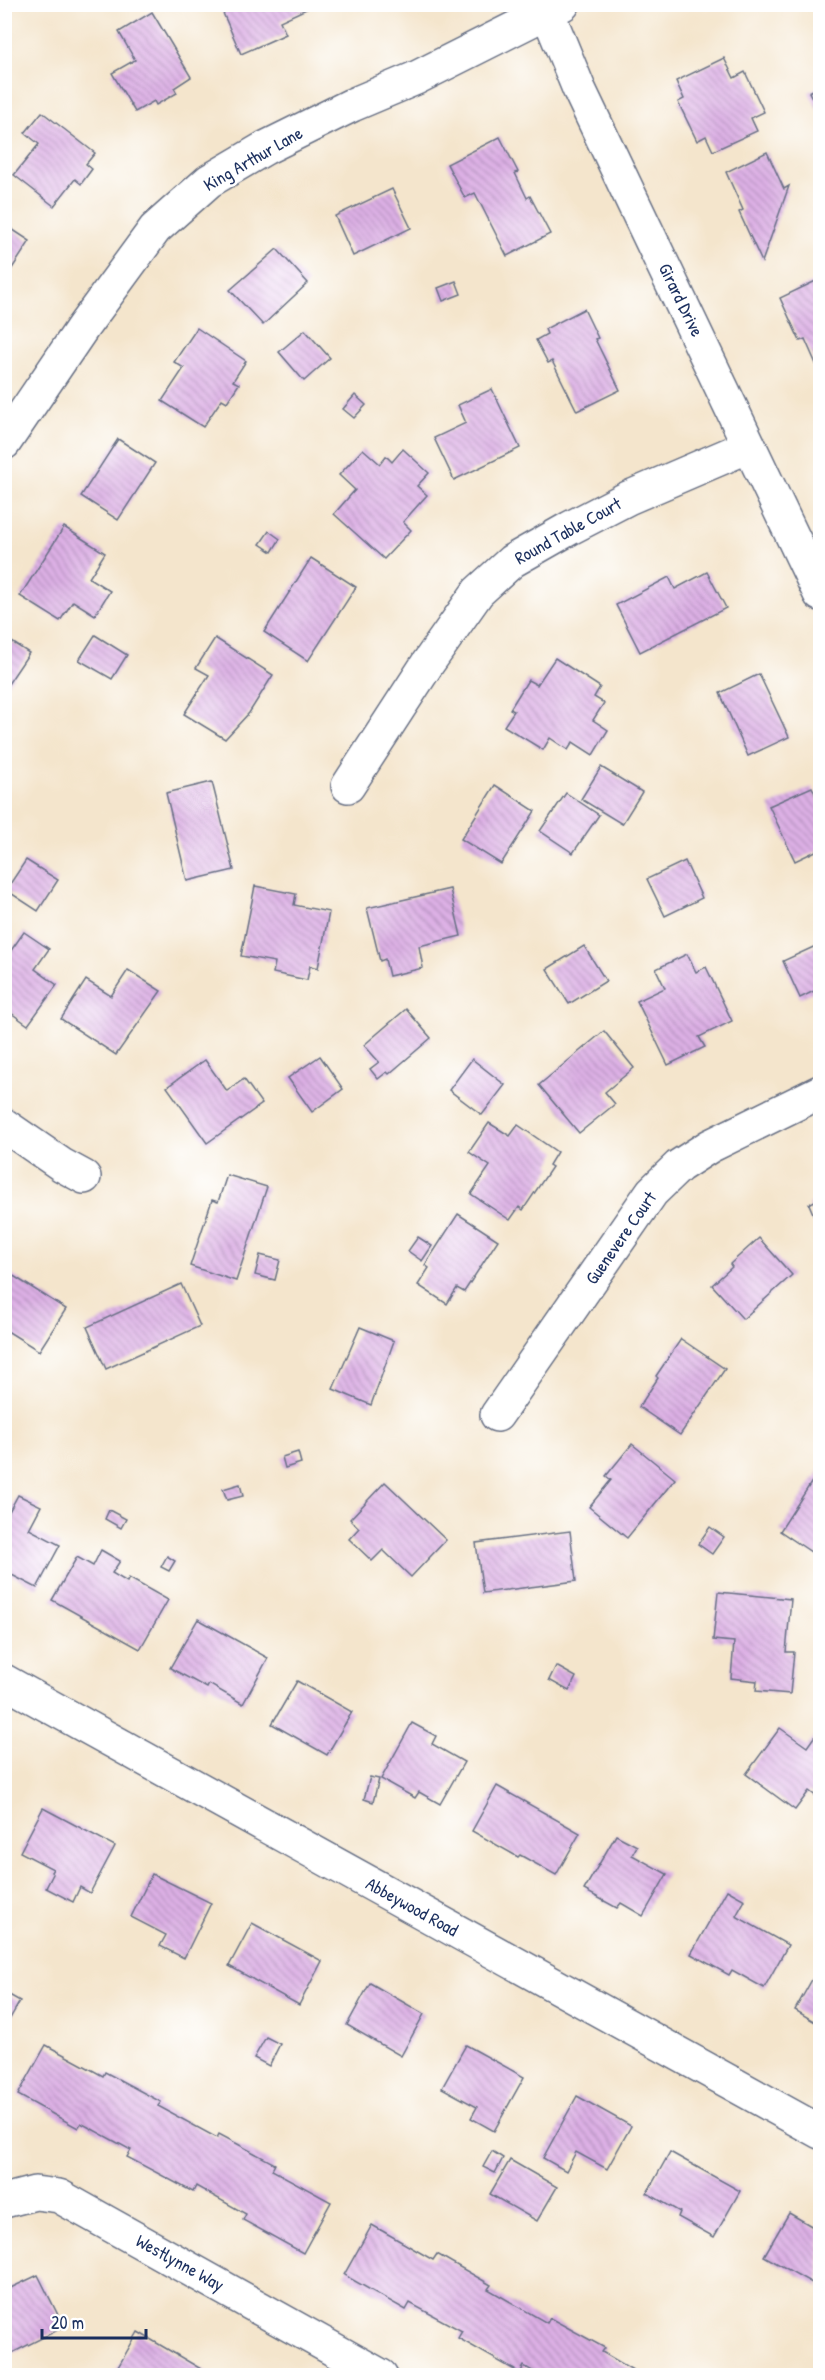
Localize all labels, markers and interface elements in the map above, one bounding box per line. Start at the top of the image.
street label: King Arthur Lane [199,120,307,197]
street label: Girard Drive [653,259,710,341]
street label: Round Table Court [510,491,626,570]
street label: Guenevere Court [579,1186,662,1289]
street label: Abbeywood Road [362,1871,463,1942]
street label: Westlynne Way [132,2228,229,2297]
scale bar [42,2302,146,2340]
text: 20 m [51,2310,84,2335]

